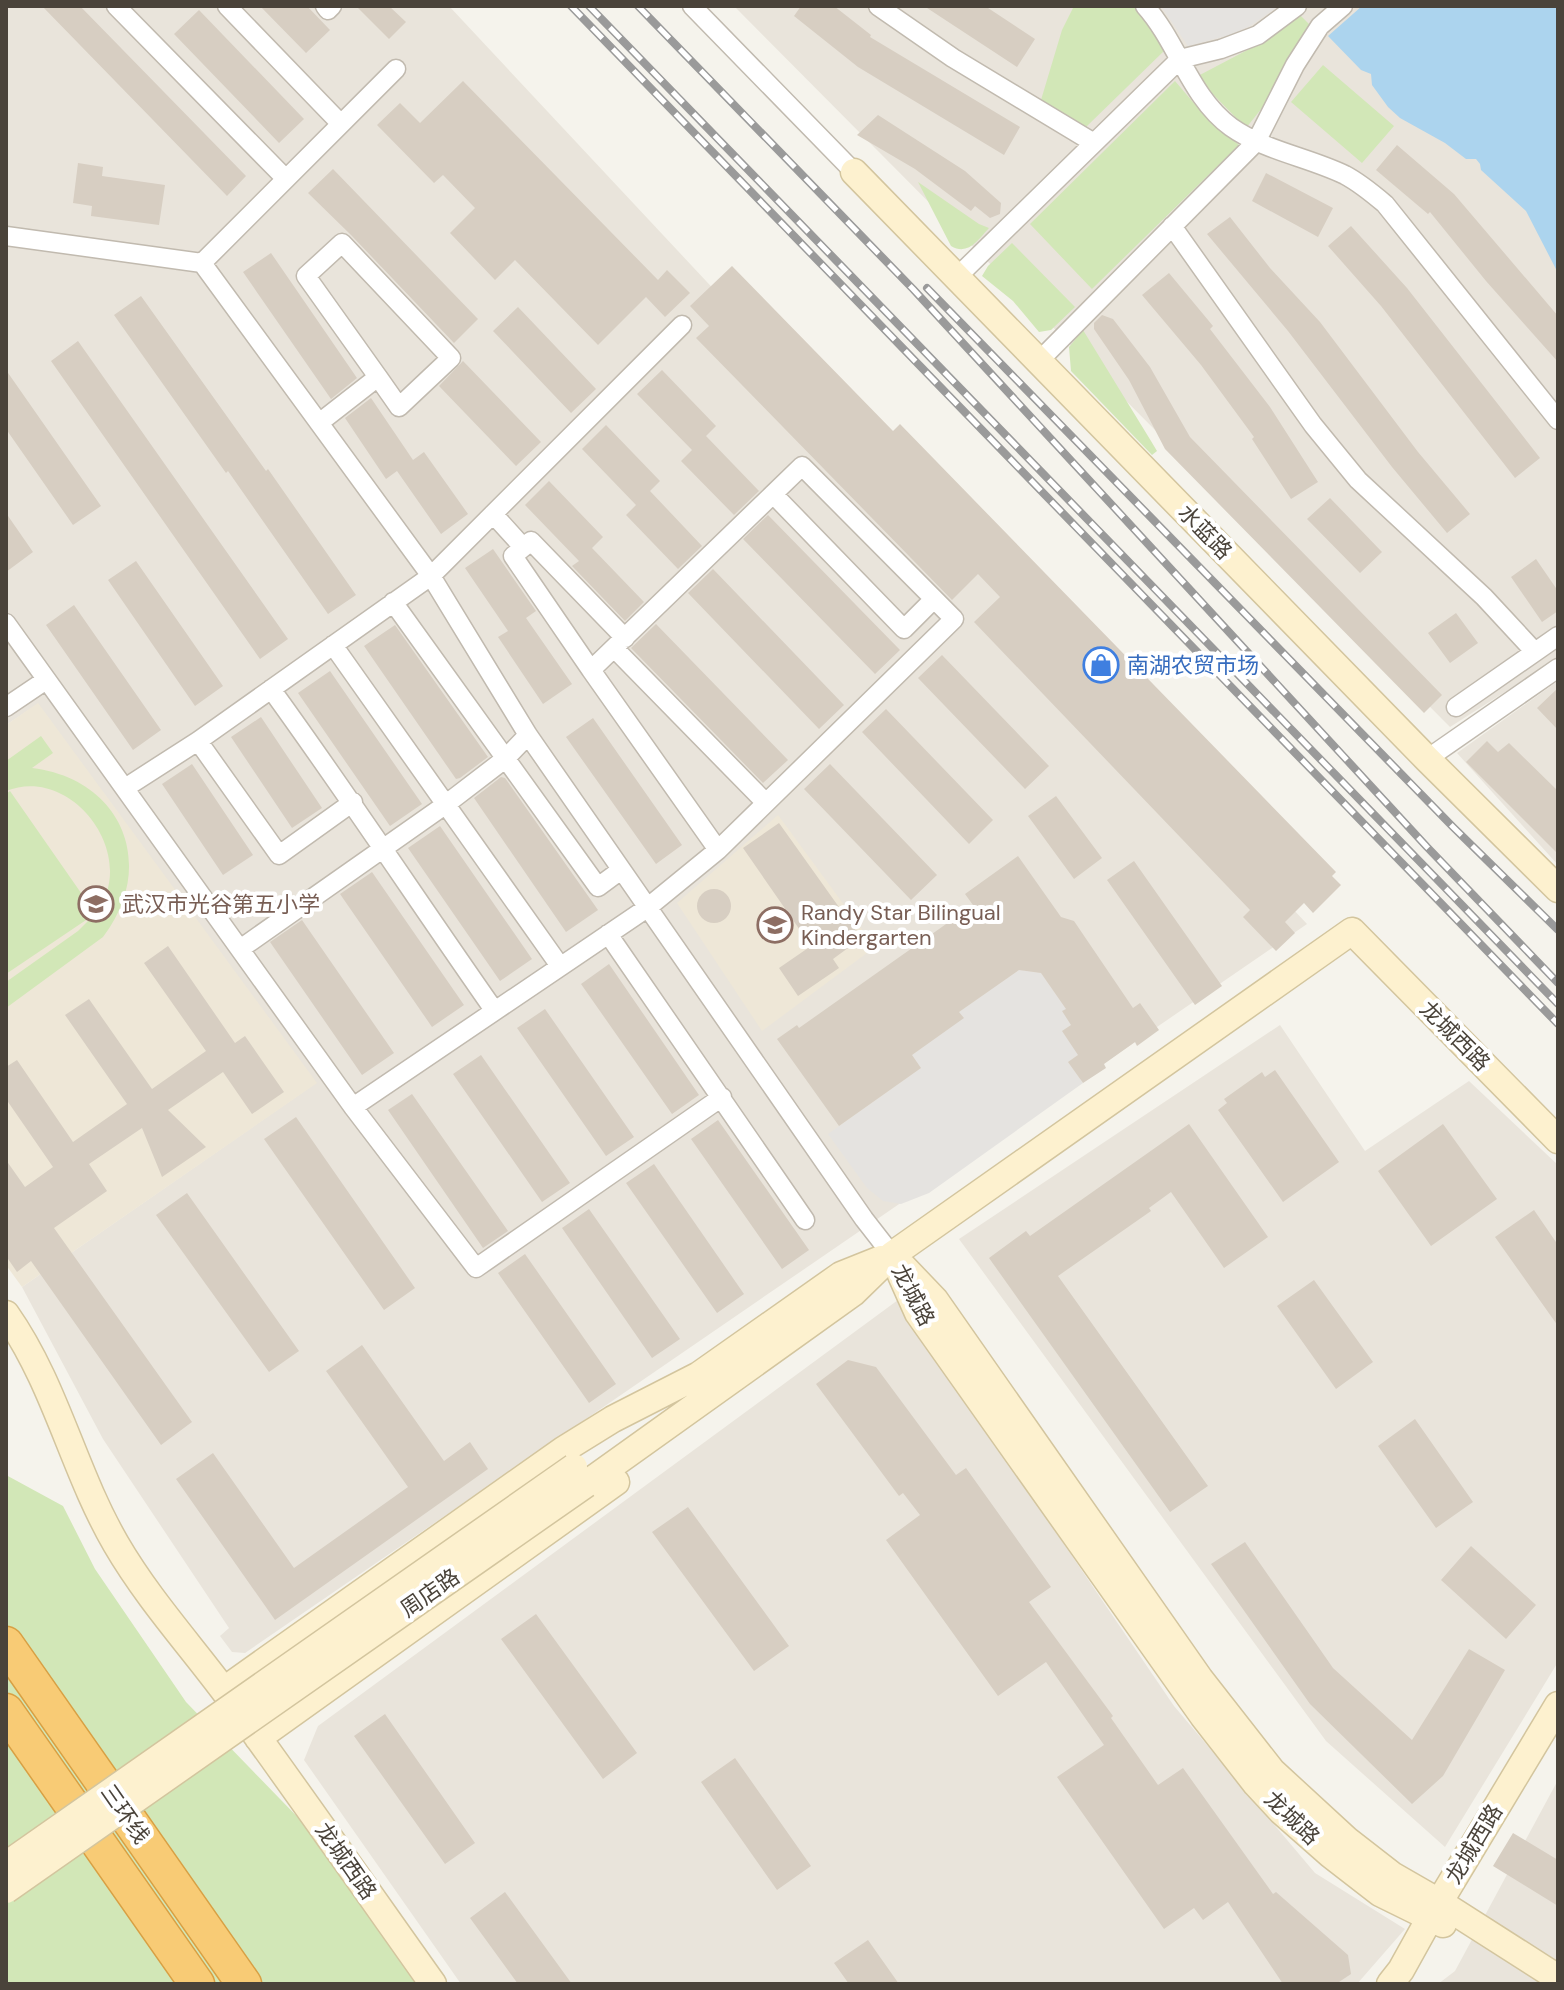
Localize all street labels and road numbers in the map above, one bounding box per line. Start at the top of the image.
street label: 水蓝路 [1172,498,1238,566]
street label: 龙城西路 [1414,995,1496,1077]
street label: 龙城路 [885,1259,941,1331]
street label: 周店路 [395,1562,465,1624]
street label: 三环线 [94,1779,156,1849]
street label: 龙城路 [1258,1785,1326,1851]
street label: 龙城西路 [1439,1799,1509,1889]
street label: 龙城西路 [309,1817,383,1905]

